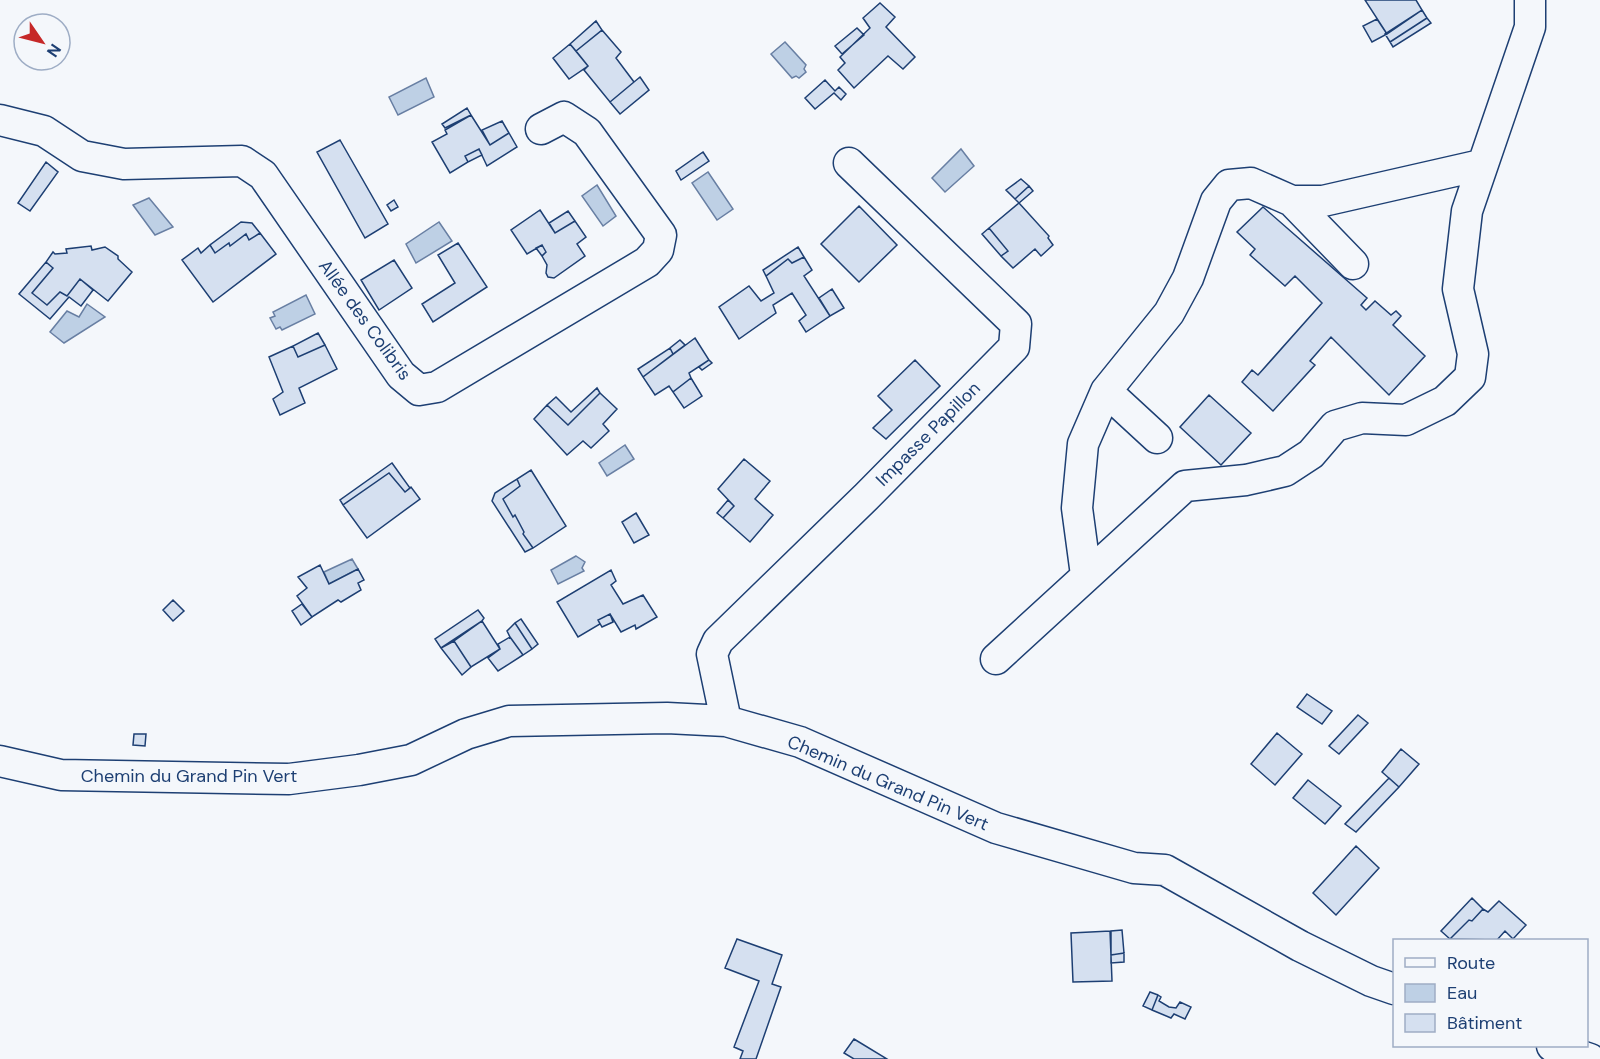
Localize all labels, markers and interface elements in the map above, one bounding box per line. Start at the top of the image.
north arrow [12,12,72,72]
text: N [42,40,66,61]
street label: Allée des Colibris [313,255,417,385]
street label: Impasse Papillon [870,376,986,492]
street label: Chemin du Grand Pin Vert [784,730,992,836]
street label: Chemin du Grand Pin Vert [81,764,297,788]
legend [1393,939,1588,1047]
text: Route [1447,951,1495,975]
text: Eau [1447,981,1477,1005]
text: Bâtiment [1447,1011,1522,1035]

